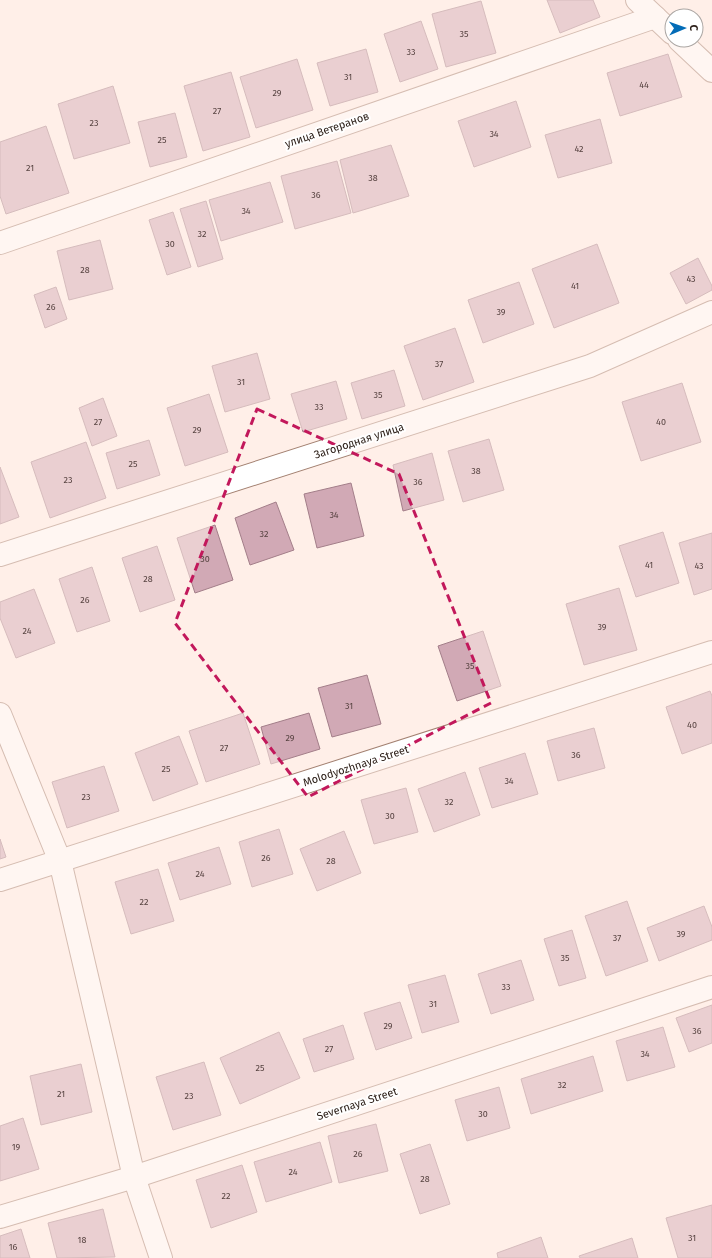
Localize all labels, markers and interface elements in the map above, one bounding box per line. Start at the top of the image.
north arrow [664,8,704,48]
text: С [687,24,700,32]
house number: 35 [459,29,469,39]
house number: 33 [407,47,415,57]
house number: 31 [344,72,352,82]
house number: 44 [639,80,649,90]
house number: 29 [272,88,282,98]
house number: 27 [213,106,221,116]
street label: улица Ветеранов [283,109,371,151]
house number: 23 [90,118,98,128]
house number: 34 [489,129,499,139]
house number: 25 [158,135,167,145]
house number: 42 [574,144,584,154]
house number: 21 [26,163,34,173]
house number: 38 [368,173,378,183]
house number: 36 [311,190,321,200]
house number: 34 [241,206,251,216]
house number: 32 [198,229,206,239]
house number: 30 [165,239,175,249]
house number: 28 [80,265,90,275]
house number: 43 [686,274,696,284]
house number: 41 [571,281,579,291]
house number: 26 [46,302,56,312]
house number: 39 [496,307,506,317]
house number: 37 [435,359,443,369]
house number: 31 [237,377,245,387]
house number: 35 [373,390,383,400]
house number: 33 [315,402,323,412]
house number: 27 [94,417,102,427]
house number: 40 [656,417,666,427]
street label: Загородная улица [312,420,406,462]
house number: 29 [192,425,202,435]
house number: 25 [129,459,138,469]
house number: 38 [471,466,481,476]
house number: 23 [64,475,72,485]
house number: 36 [413,477,423,487]
house number: 34 [329,510,339,520]
house number: 32 [260,529,268,539]
house number: 30 [200,554,210,564]
house number: 41 [645,560,653,570]
house number: 43 [694,561,704,571]
house number: 28 [143,574,153,584]
house number: 26 [80,595,90,605]
house number: 39 [597,622,607,632]
house number: 24 [22,626,32,636]
house number: 35 [465,661,475,671]
house number: 31 [345,701,353,711]
house number: 40 [687,720,697,730]
house number: 29 [285,733,295,743]
house number: 27 [220,743,228,753]
street label: Molodyozhnaya Street [302,743,411,789]
house number: 36 [571,750,581,760]
house number: 25 [162,764,171,774]
house number: 34 [504,776,514,786]
house number: 23 [82,792,90,802]
house number: 32 [445,797,453,807]
house number: 30 [385,811,395,821]
house number: 26 [261,853,271,863]
house number: 28 [326,856,336,866]
house number: 24 [195,869,205,879]
house number: 22 [140,897,148,907]
house number: 39 [676,929,686,939]
house number: 37 [613,933,621,943]
house number: 35 [560,953,570,963]
house number: 33 [502,982,510,992]
house number: 31 [429,999,437,1009]
house number: 29 [383,1021,393,1031]
house number: 36 [692,1026,702,1036]
house number: 27 [325,1044,333,1054]
house number: 34 [640,1049,650,1059]
house number: 25 [256,1063,265,1073]
house number: 32 [558,1080,566,1090]
street label: Severnaya Street [315,1085,399,1123]
house number: 21 [57,1089,65,1099]
house number: 23 [185,1091,193,1101]
house number: 30 [478,1109,488,1119]
house number: 19 [12,1142,21,1152]
house number: 26 [353,1149,363,1159]
house number: 24 [288,1167,298,1177]
house number: 28 [420,1174,430,1184]
house number: 22 [222,1191,230,1201]
house number: 31 [688,1233,696,1243]
house number: 18 [78,1235,86,1245]
house number: 16 [9,1242,18,1252]

